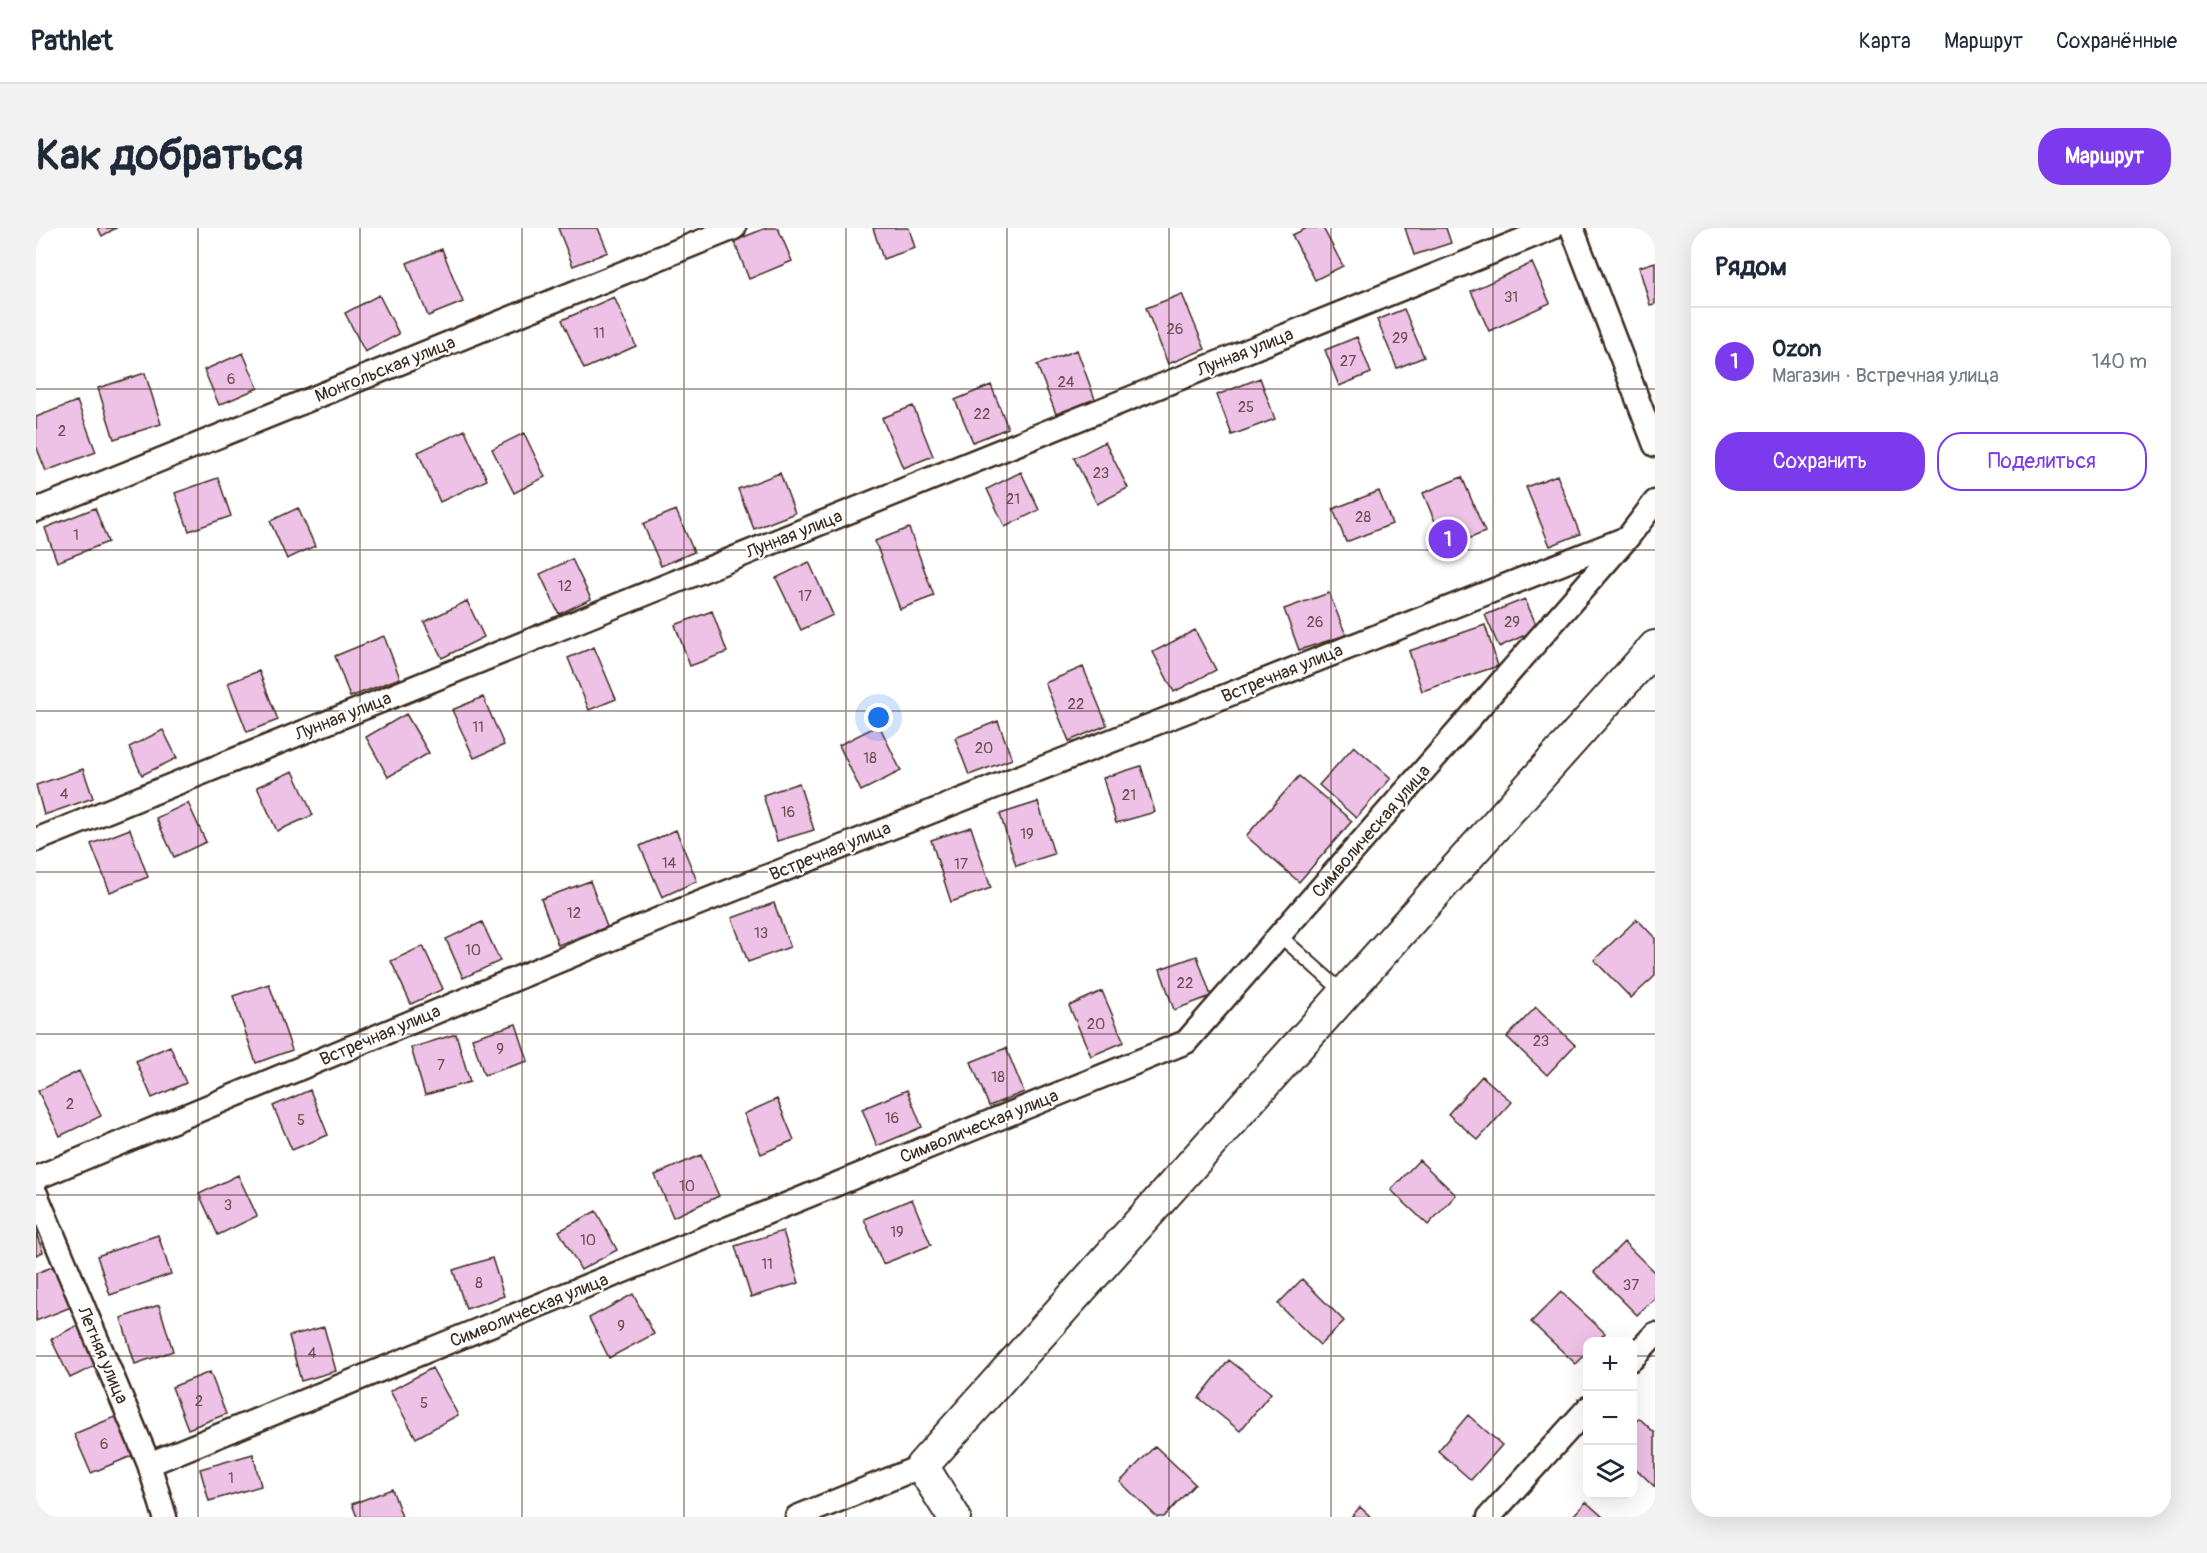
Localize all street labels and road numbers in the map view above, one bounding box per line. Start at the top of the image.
street label: Лунная улица [1193,323,1297,383]
street label: Монгольская улица [312,331,459,408]
street label: Лунная улица [742,505,846,565]
street label: Встречная улица [1218,639,1346,708]
street label: Лунная улица [291,687,395,747]
street label: Символическая улица [1307,760,1435,903]
street label: Встречная улица [766,817,894,886]
street label: Встречная улица [316,1000,444,1071]
street label: Символическая улица [897,1084,1062,1169]
street label: Символическая улица [447,1268,612,1353]
street label: Летняя улица [71,1302,133,1407]

